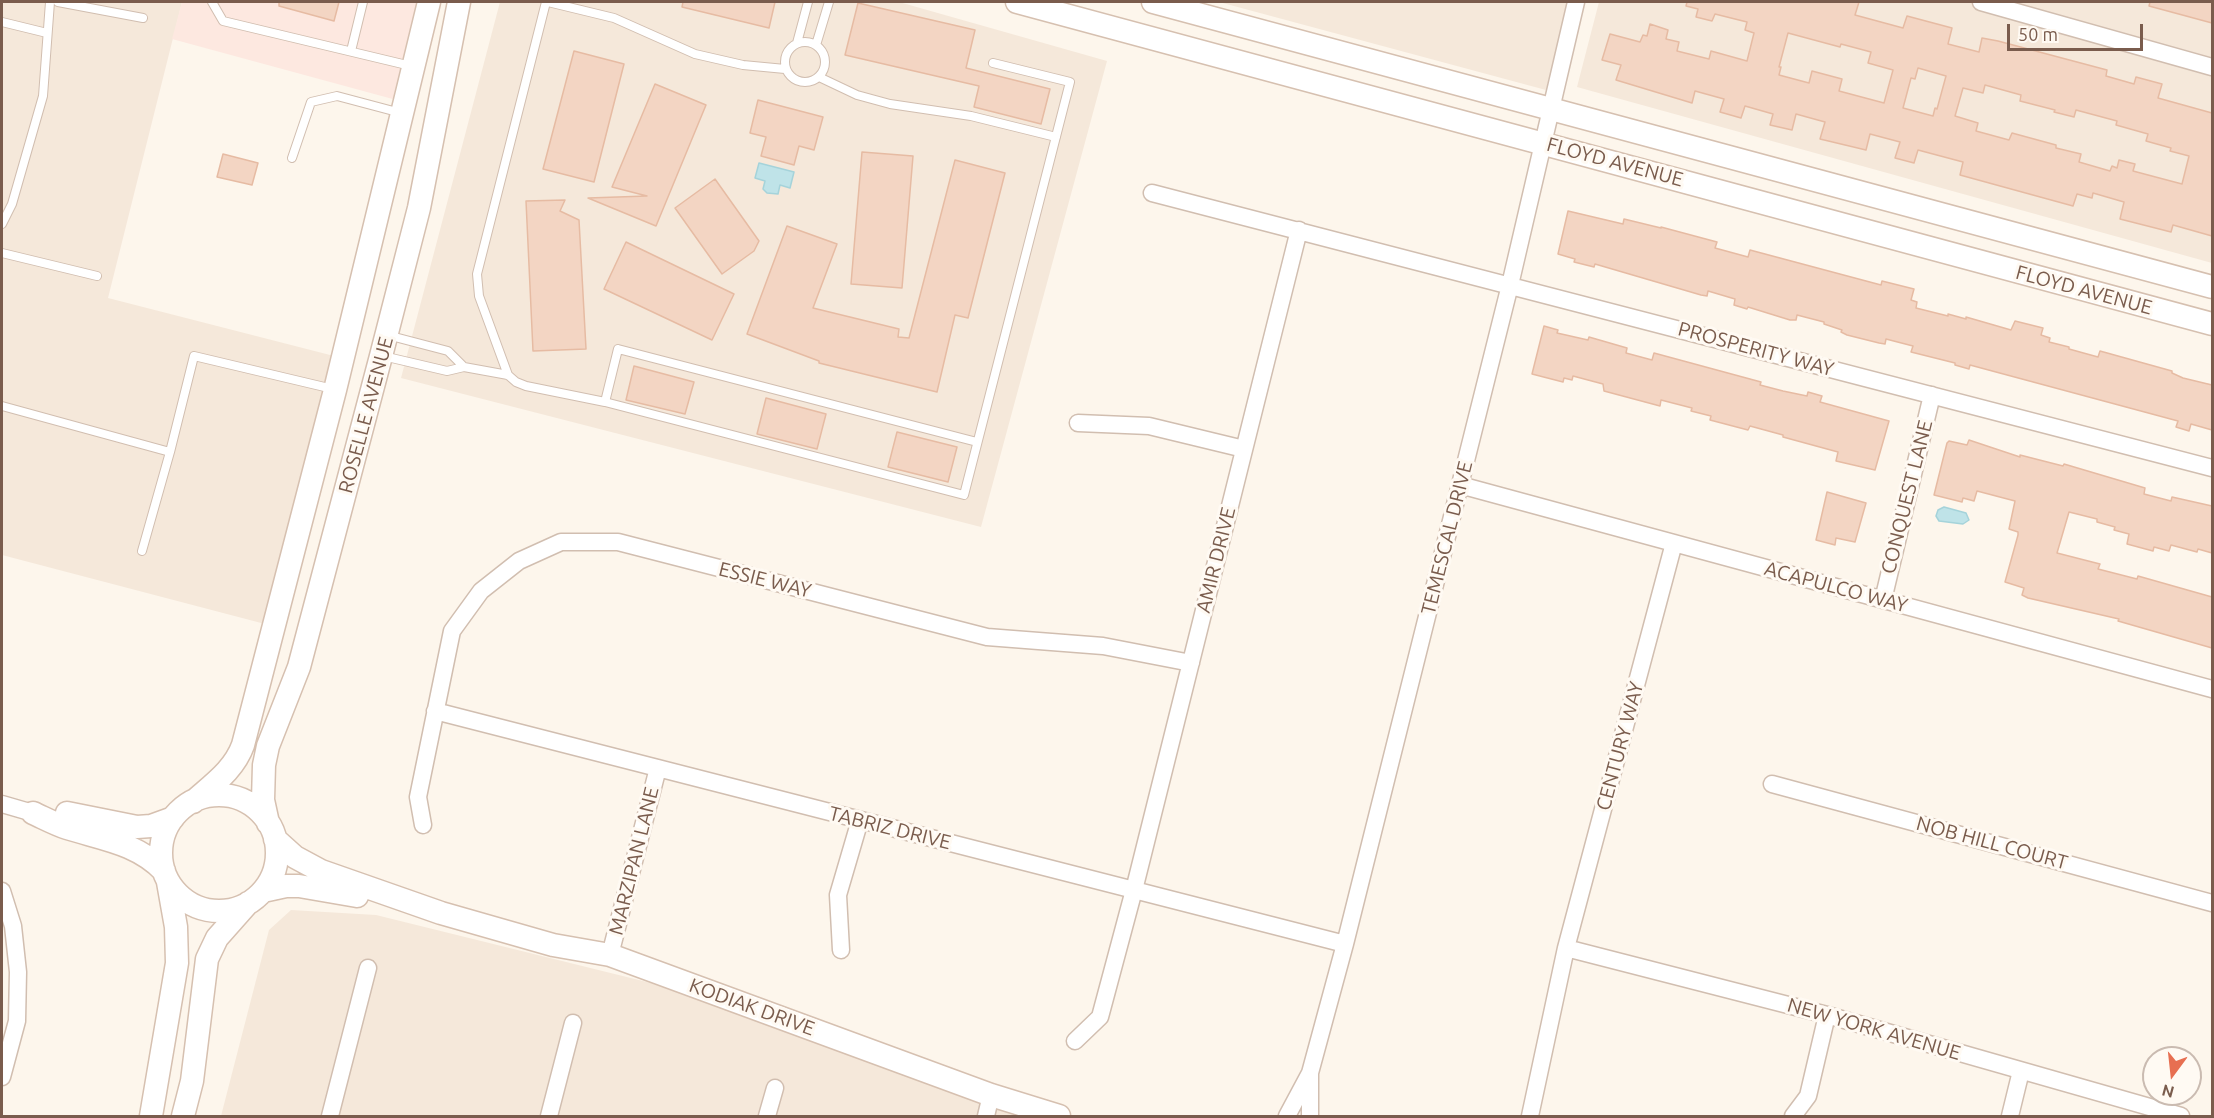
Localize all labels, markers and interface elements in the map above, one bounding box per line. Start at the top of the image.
scale bar [2010,12,2146,50]
text: 50 m [2018,24,2058,44]
street label: FLOYD AVENUE [1544,132,1686,192]
street label: FLOYD AVENUE [2013,260,2155,320]
street label: PROSPERITY WAY [1675,317,1837,381]
street label: ROSELLE AVENUE [334,334,398,496]
street label: CONQUEST LANE [1876,418,1938,576]
street label: TEMESCAL DRIVE [1416,459,1478,617]
street label: AMIR DRIVE [1191,505,1241,615]
street label: ACAPULCO WAY [1762,556,1910,618]
street label: ESSIE WAY [716,557,814,603]
street label: CENTURY WAY [1591,679,1649,813]
street label: MARZIPAN LANE [604,784,664,938]
street label: TABRIZ DRIVE [827,801,953,855]
street label: NOB HILL COURT [1914,811,2070,875]
street label: KODIAK DRIVE [686,973,818,1041]
street label: NEW YORK AVENUE [1785,993,1963,1065]
north arrow [2142,1046,2202,1106]
text: N [2160,1081,2176,1102]

